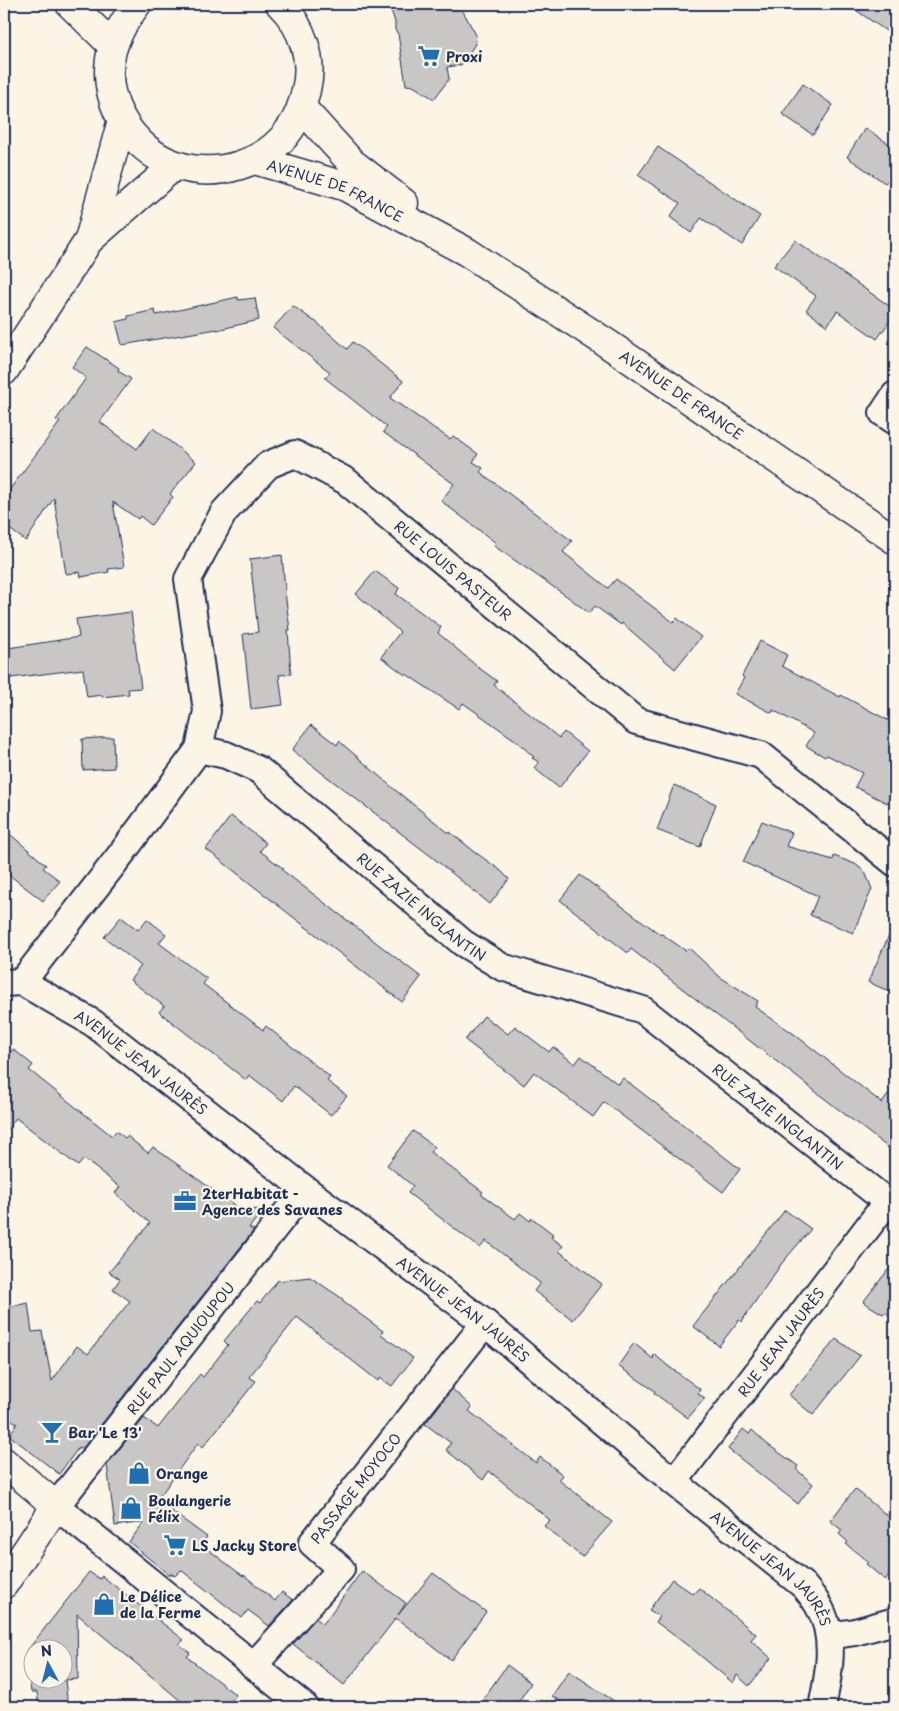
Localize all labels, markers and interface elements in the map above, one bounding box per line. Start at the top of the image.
supermarket icon: Proxi [416,43,442,69]
place label: Proxi [446,46,482,67]
street label: AVENUE DE FRANCE [265,154,407,227]
street label: AVENUE DE FRANCE [616,345,748,444]
street label: RUE LOUIS PASTEUR [390,515,517,625]
street label: RUE ZAZIE INGLANTIN [353,847,490,965]
street label: AVENUE JEAN JAURÈS [71,1004,212,1120]
street label: RUE ZAZIE INGLANTIN [708,1058,848,1174]
place label: 2terHabitat - Agence des Savanes [202,1183,343,1220]
office icon: 2terHabitat - Agence des Savanes [172,1188,198,1214]
street label: AVENUE JEAN JAURÈS [393,1251,534,1367]
street label: RUE PAUL AQUIOUPOU [121,1277,239,1419]
street label: RUE JEAN JAURÈS [732,1283,829,1401]
bar icon: Bar 'Le 13' [39,1419,65,1445]
place label: Bar 'Le 13' [68,1422,142,1443]
street label: PASSAGE MOYOCO [305,1428,406,1548]
shop icon: Orange [126,1460,152,1486]
place label: Orange [156,1463,208,1484]
place label: Boulangerie Félix [148,1490,232,1527]
shop icon: Boulangerie Félix [118,1495,144,1521]
street label: AVENUE JEAN JAURÈS [707,1505,837,1629]
supermarket icon: LS Jacky Store [162,1532,188,1558]
place label: LS Jacky Store [192,1535,297,1556]
place label: Le Délice de la Ferme [120,1586,201,1623]
shop icon: Le Délice de la Ferme [91,1591,117,1617]
north arrow [22,1638,72,1688]
text: N [40,1640,53,1662]

